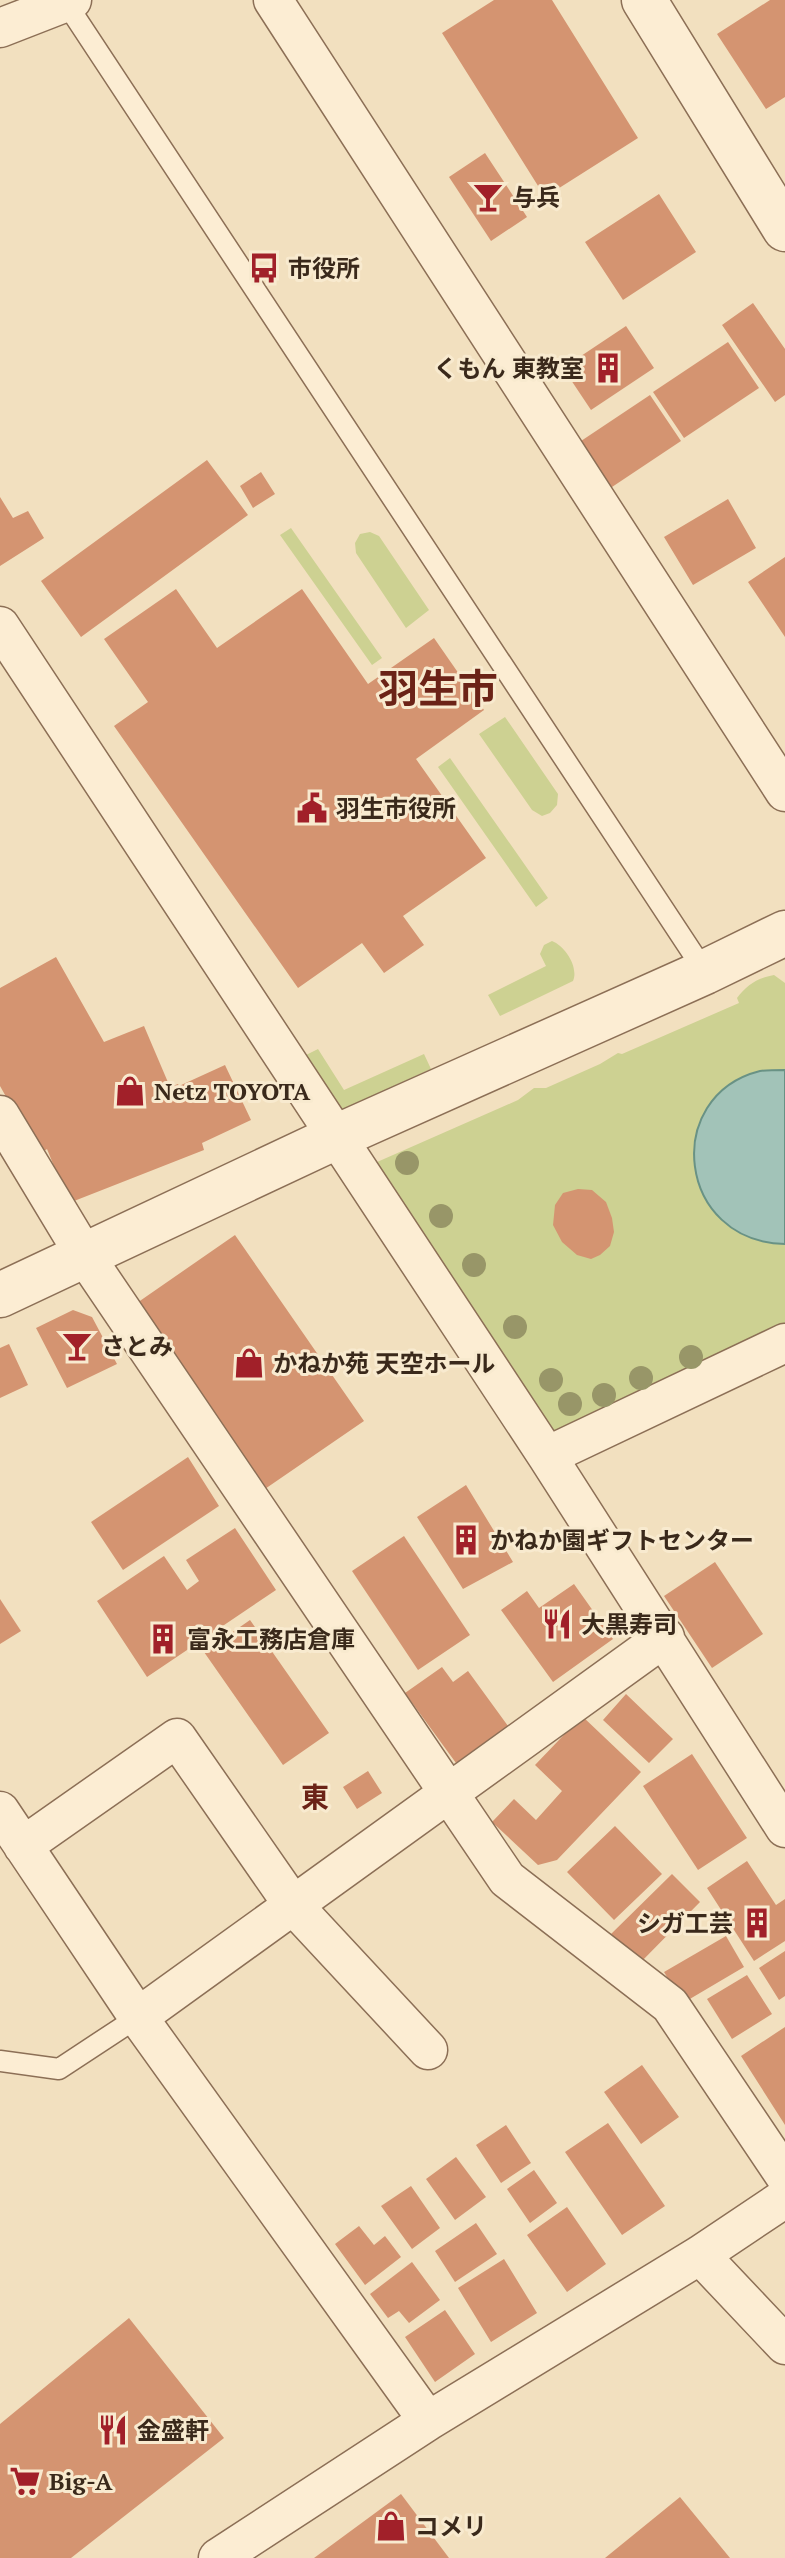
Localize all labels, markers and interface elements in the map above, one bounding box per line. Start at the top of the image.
bar icon: 与兵 [471,180,505,214]
place label: 与兵 [512,181,560,213]
bus stop icon: 市役所 [247,251,281,285]
place label: 市役所 [288,252,360,284]
building icon: くもん 東教室 [591,351,625,385]
place label: くもん 東教室 [434,352,584,384]
district label: 羽生市 [378,661,498,714]
public building icon: 羽生市役所 [295,791,329,825]
place label: 羽生市役所 [336,792,456,824]
shop icon: Netz TOYOTA [113,1074,147,1108]
place label: Netz TOYOTA [154,1075,311,1107]
bar icon: さとみ [60,1329,94,1363]
place label: さとみ [101,1330,173,1362]
shop icon: かねか苑 天空ホール [232,1346,266,1380]
place label: かねか苑 天空ホール [273,1347,495,1379]
building icon: かねか園ギフトセンター [449,1523,483,1557]
place label: かねか園ギフトセンター [490,1524,754,1556]
restaurant icon: 大黒寿司 [540,1607,574,1641]
place label: 大黒寿司 [581,1608,677,1640]
building icon: 富永工務店倉庫 [146,1622,180,1656]
place label: 富永工務店倉庫 [187,1623,355,1655]
district label: 東 [301,1778,329,1815]
building icon: シガ工芸 [740,1906,774,1940]
place label: シガ工芸 [637,1907,733,1939]
restaurant icon: 金盛軒 [96,2413,130,2447]
place label: 金盛軒 [137,2414,209,2446]
supermarket icon: Big-A [8,2464,42,2498]
place label: Big-A [49,2465,113,2497]
shop icon: コメリ [374,2509,408,2543]
place label: コメリ [415,2510,487,2542]

